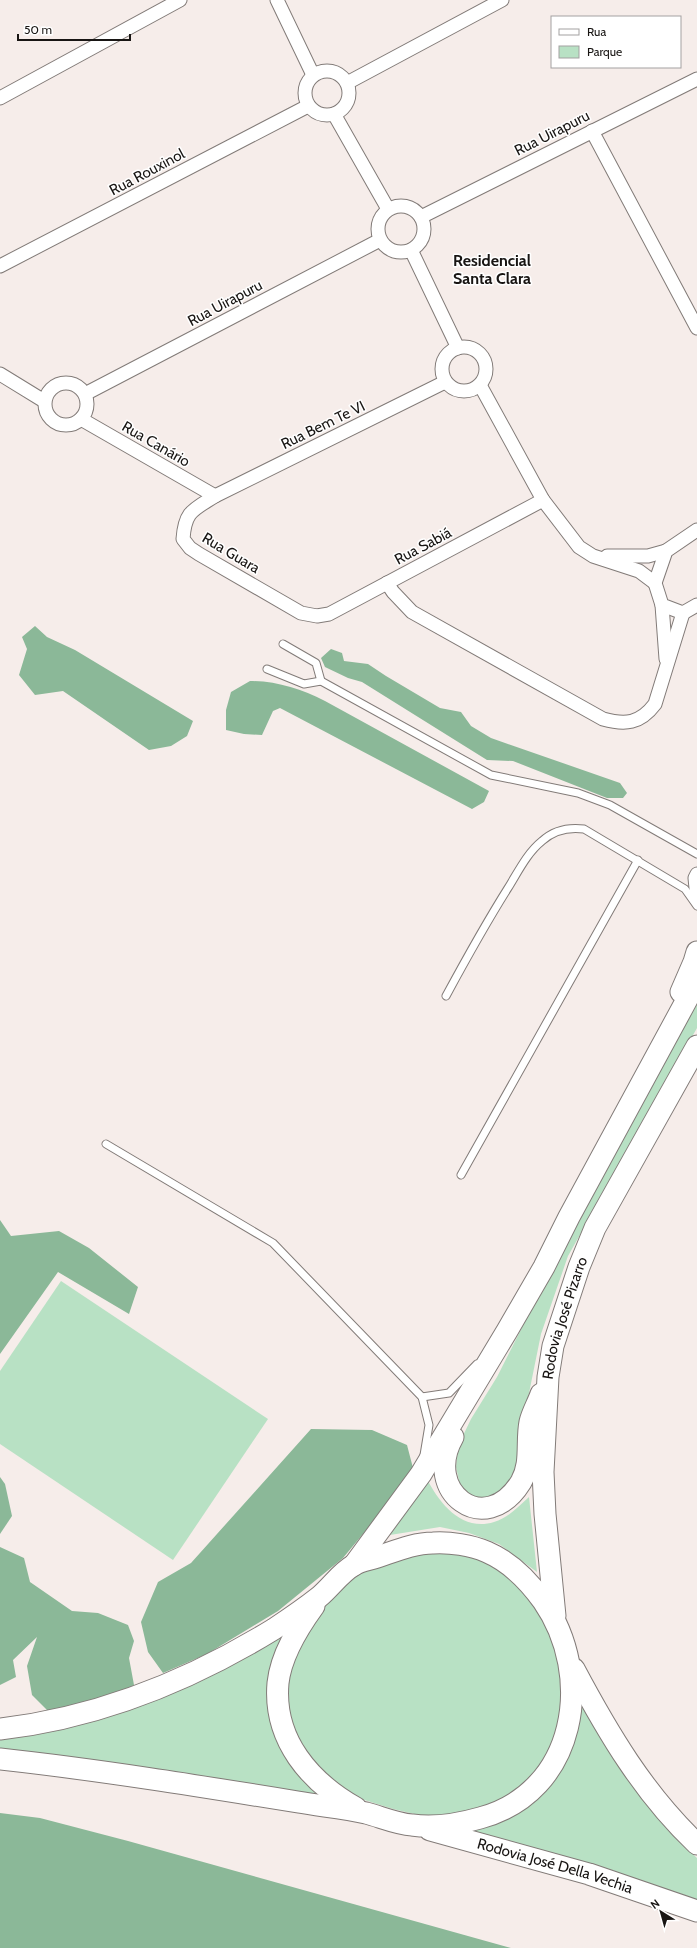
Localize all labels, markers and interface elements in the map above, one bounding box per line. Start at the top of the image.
scale bar [18,16,130,42]
legend [551,16,681,68]
text: 50 m [24,22,52,37]
text: Rua [587,24,606,39]
text: Parque [587,44,622,59]
street label: Rua Uirapuru [511,106,593,160]
street label: Rua Rouxinol [106,144,188,199]
district label: Residencial Santa Clara [453,251,531,288]
street label: Rua Uirapuru [185,276,265,330]
street label: Rua Bem Te VI [278,397,368,453]
street label: Rua Canário [119,417,193,471]
street label: Rua Sabiá [391,523,455,568]
street label: Rua Guara [199,529,264,578]
street label: Rodovia José Pizarro [539,1254,591,1381]
street label: Rodovia José Della Vechia [475,1834,636,1898]
north arrow [641,1892,681,1932]
text: N [648,1896,662,1912]

